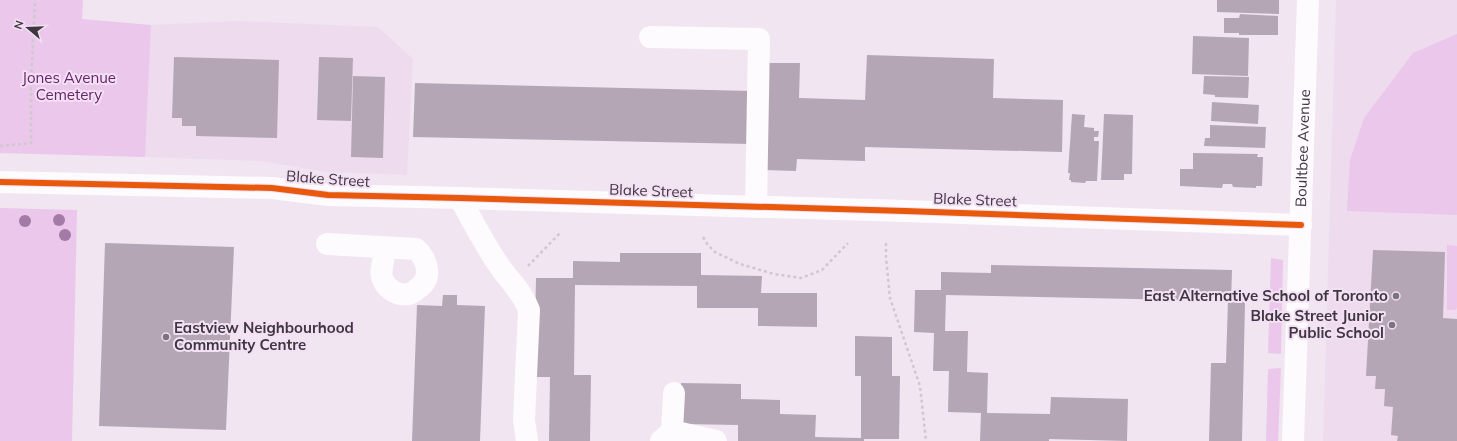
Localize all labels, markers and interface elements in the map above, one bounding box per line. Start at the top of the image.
north arrow [8,8,48,48]
text: N [11,19,27,31]
park label: Jones Avenue Cemetery [22,68,116,104]
street label: Boultbee Avenue [1291,89,1314,207]
street label: Blake Street [286,166,371,191]
street label: Blake Street [609,180,693,201]
street label: Blake Street [933,189,1017,210]
place label: East Alternative School of Toronto [1144,286,1388,305]
marker: East Alternative School of Toronto [1391,291,1401,301]
place label: Blake Street Junior Public School [1251,306,1384,342]
place label: Eastview Neighbourhood Community Centre [174,318,354,354]
marker: Blake Street Junior Public School [1387,320,1397,330]
marker: Eastview Neighbourhood Community Centre [161,332,171,342]

